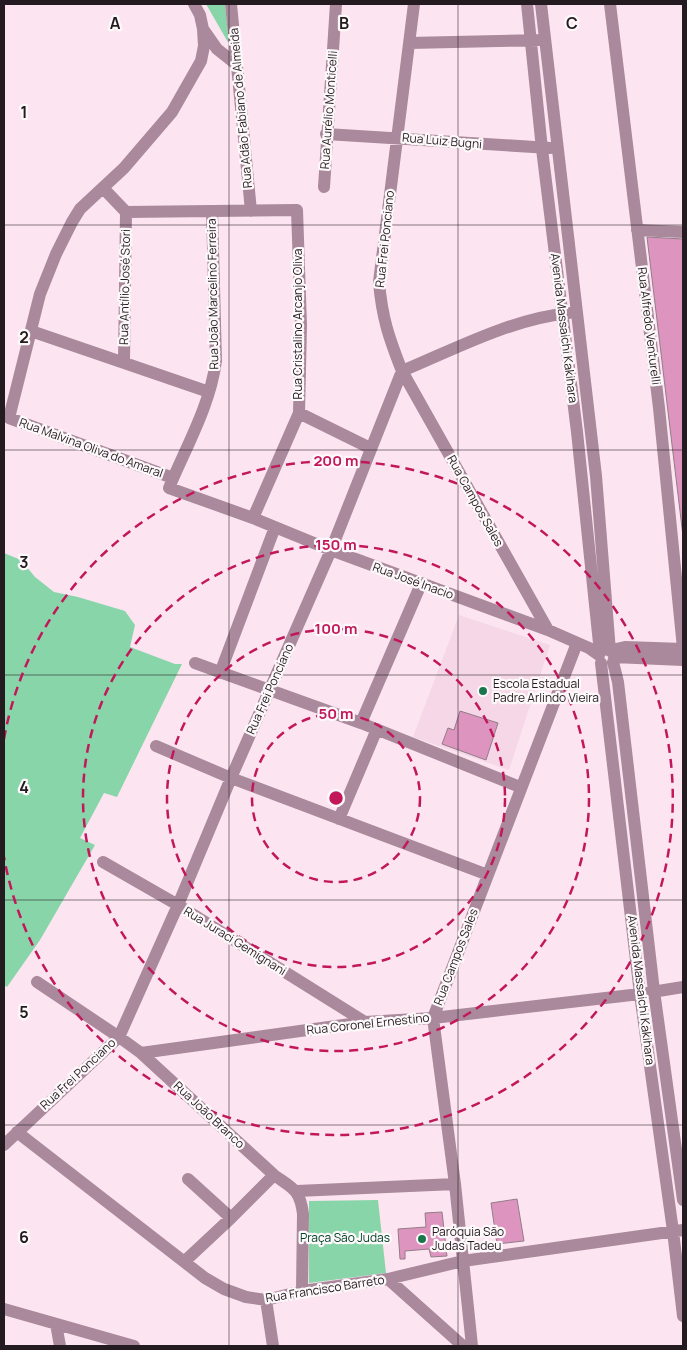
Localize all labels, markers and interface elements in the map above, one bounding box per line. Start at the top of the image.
text: A [110,12,121,34]
text: B [339,12,349,34]
text: C [566,12,578,34]
street label: Rua Adão Fabiano de Almeida [225,27,256,189]
street label: Rua Aurélio Monticelli [316,50,341,170]
text: 1 [20,101,28,123]
street label: Rua Luiz Bugni [401,129,483,152]
street label: Rua Frei Ponciano [371,189,398,288]
street label: Rua João Marcelino Ferreira [203,218,222,370]
street label: Rua Antílio José Stori [115,229,134,345]
street label: Rua Cristalino Arcanjo Oliva [289,249,306,399]
street label: Avenida Massaichi Kakihara [547,252,582,404]
street label: Rua Alfredo Venturelli [634,266,665,386]
text: 2 [19,326,29,348]
street label: Rua Malvina Oliva do Amaral [17,414,166,482]
text: 200 m [313,450,359,471]
street label: Rua Campos Sales [443,452,508,550]
text: 150 m [315,534,357,555]
text: 3 [19,551,29,573]
street label: Rua José Inacio [370,558,456,603]
text: 100 m [315,618,357,639]
street label: Rua Frei Ponciano [242,641,297,737]
place label: Escola Estadual Padre Arlindo Vieira [493,675,599,706]
marker: Escola Estadual Padre Arlindo Vieira [477,685,489,697]
text: 50 m [318,703,354,724]
text: 4 [19,776,29,798]
centre of rings [327,789,345,807]
street label: Rua Juraci Gemignani [181,902,290,979]
street label: Rua Campos Sales [429,906,482,1008]
street label: Avenida Massaichi Kakihara [624,914,659,1066]
text: 5 [19,1001,29,1023]
street label: Rua Coronel Ernestino [306,1009,430,1038]
street label: Rua Frei Ponciano [36,1034,119,1113]
street label: Rua João Branco [170,1077,249,1152]
place label: Paróquia São Judas Tadeu [432,1223,504,1254]
text: 6 [19,1226,29,1248]
park label: Praça São Judas [300,1229,390,1246]
marker: Paróquia São Judas Tadeu [416,1233,428,1245]
street label: Rua Francisco Barreto [264,1271,386,1306]

